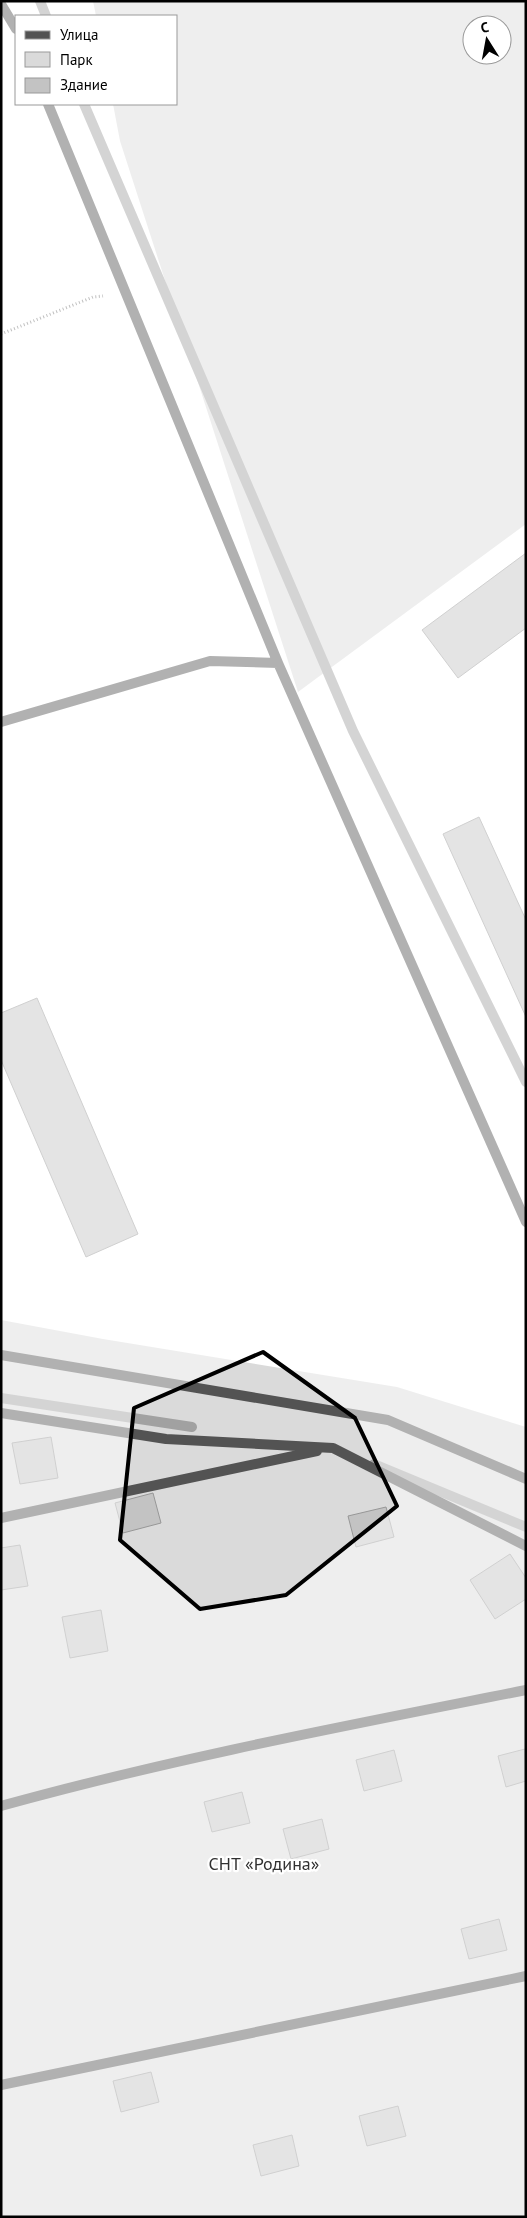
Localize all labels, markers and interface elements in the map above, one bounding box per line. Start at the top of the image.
legend [15,15,178,105]
north arrow [462,15,512,65]
text: С [479,18,490,37]
text: Улица [60,25,98,44]
text: Парк [60,50,93,69]
text: Здание [60,75,108,94]
park label: СНТ «Родина» [209,1852,319,1875]

